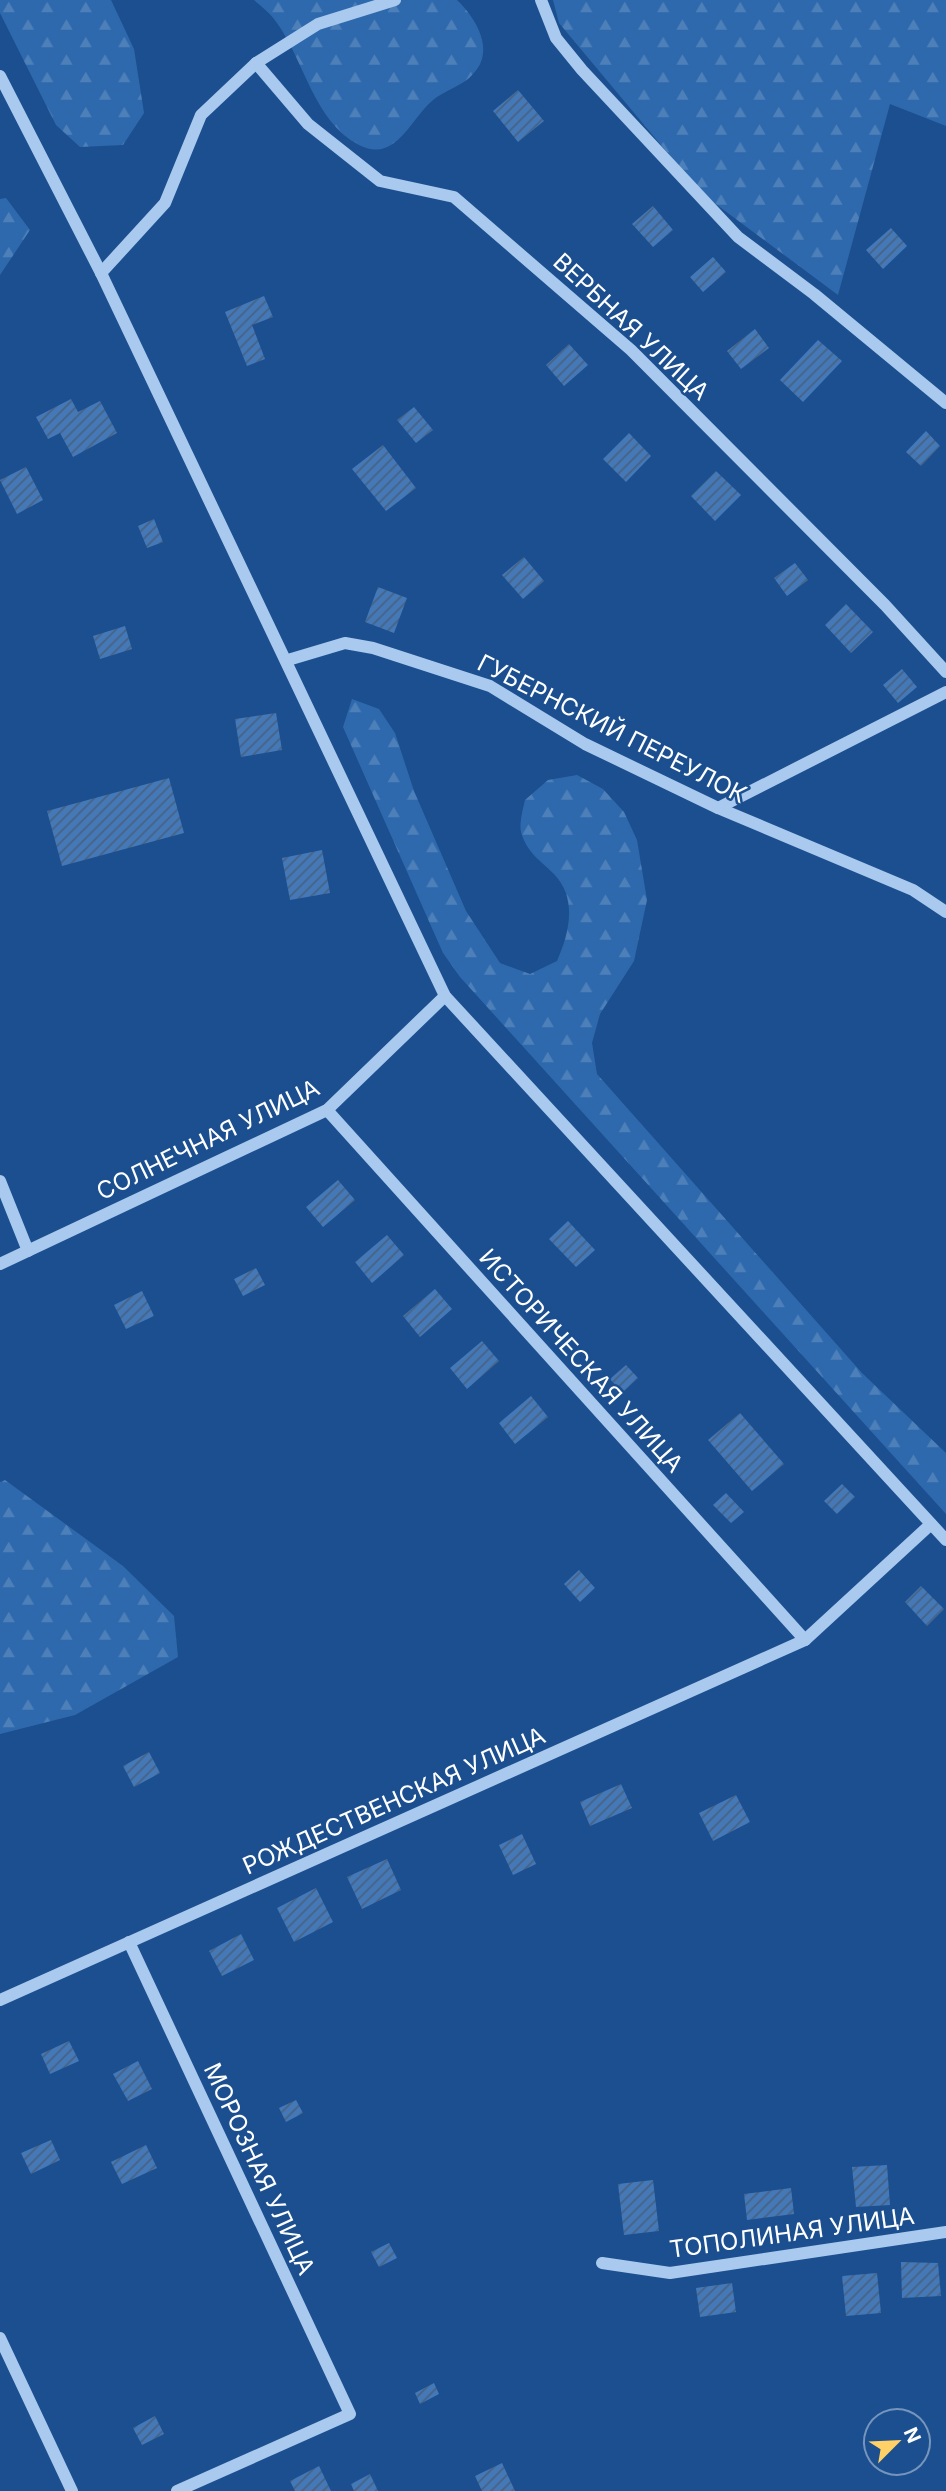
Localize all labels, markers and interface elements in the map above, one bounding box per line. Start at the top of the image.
street label: ВЕРБНАЯ УЛИЦА [547,247,715,406]
street label: ГУБЕРНСКИЙ ПЕРЕУЛОК [473,647,752,809]
street label: СОЛНЕЧНАЯ УЛИЦА [92,1073,324,1206]
street label: ИСТОРИЧЕСКАЯ УЛИЦА [473,1243,689,1478]
street label: РОЖДЕСТВЕНСКАЯ УЛИЦА [238,1721,550,1880]
street label: МОРОЗНАЯ УЛИЦА [198,2058,321,2279]
street label: ТОПОЛИНАЯ УЛИЦА [668,2201,916,2264]
north arrow [862,2407,932,2477]
text: N [899,2424,926,2447]

